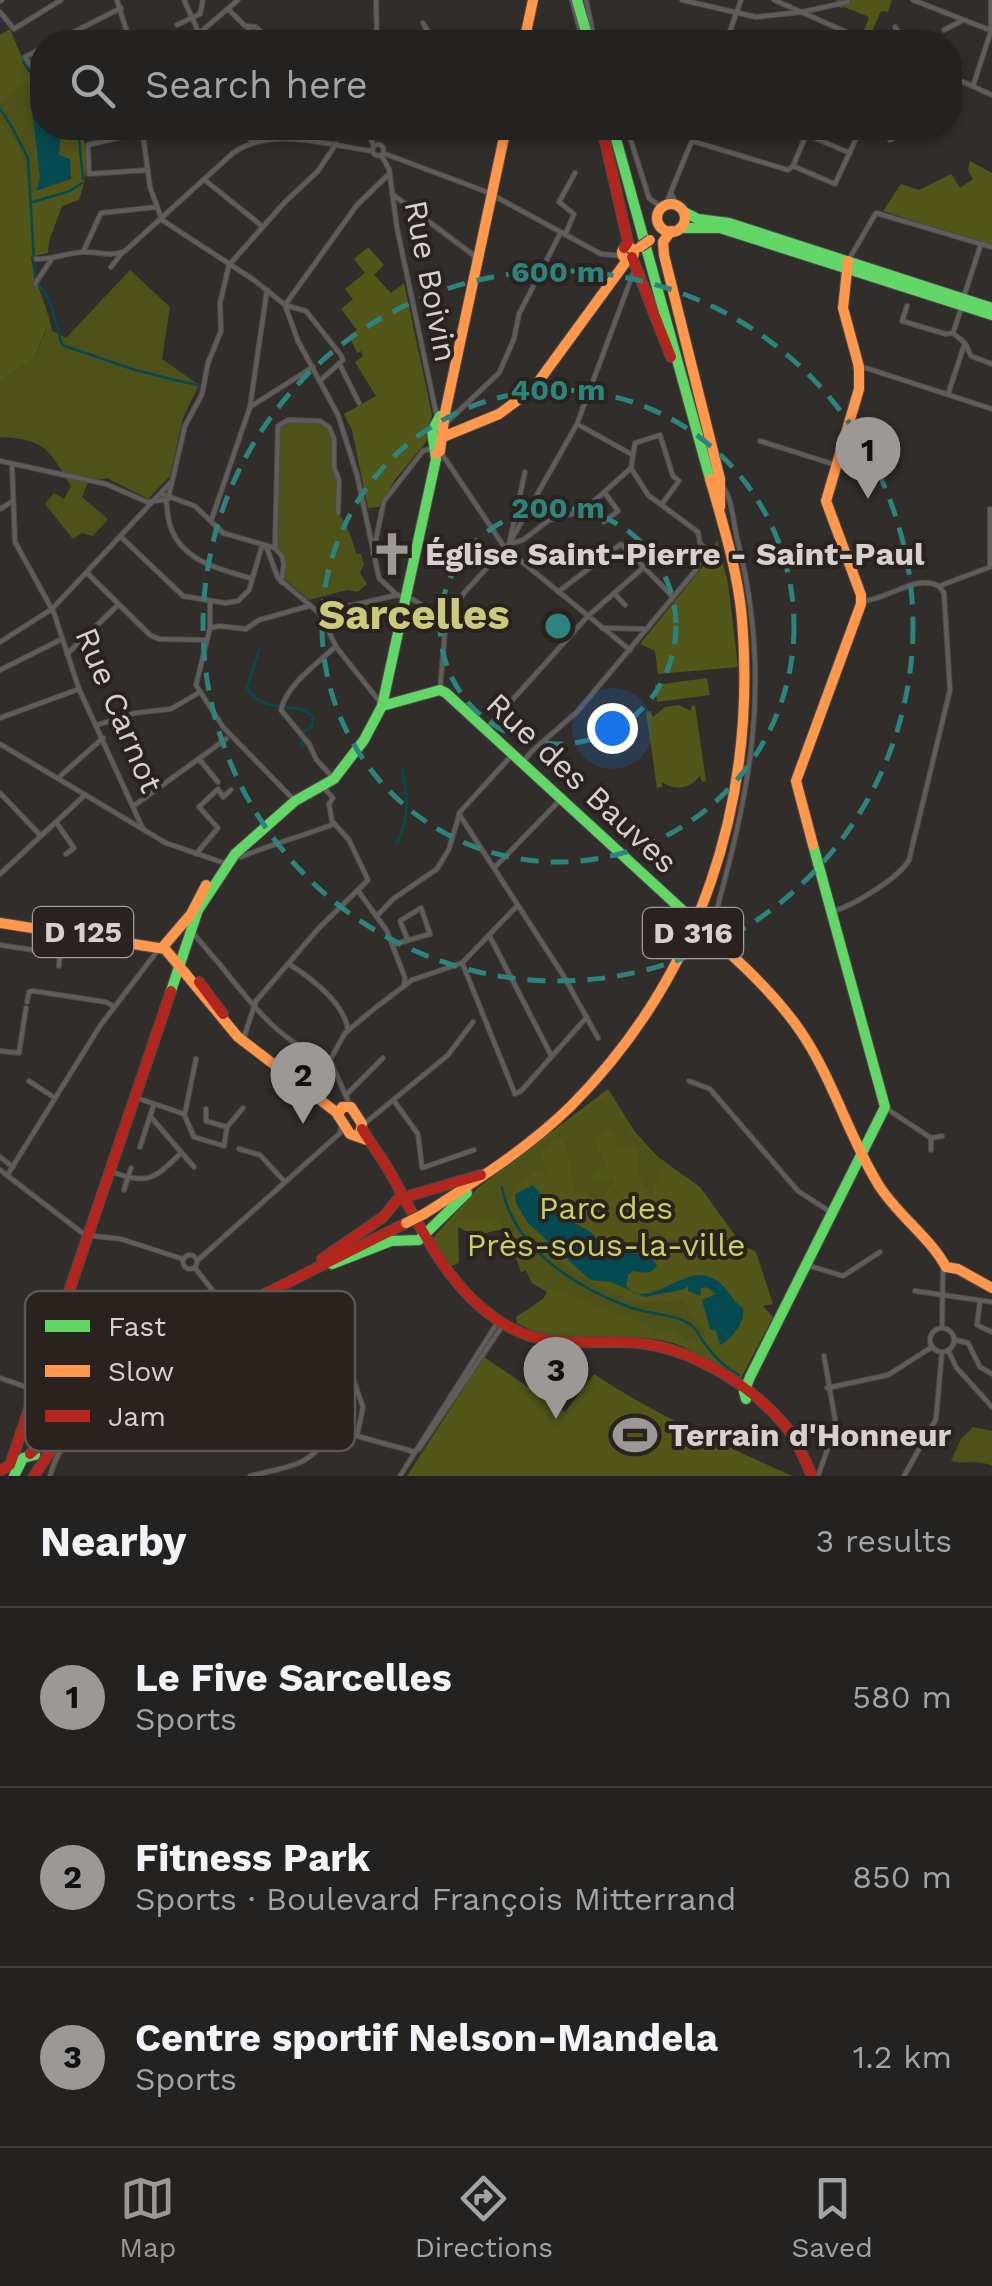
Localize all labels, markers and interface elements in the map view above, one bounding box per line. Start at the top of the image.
search box [30,30,962,140]
icon: search [65,58,120,113]
text: Search here [145,63,368,107]
street label: Rue Boivin [397,197,465,365]
text: 600 m [511,254,605,289]
text: 400 m [511,372,605,407]
pin: 1 [836,416,900,499]
text: 200 m [511,490,605,525]
church icon: Église Saint-Pierre - Saint-Paul [368,530,416,578]
place label: Église Saint-Pierre - Saint-Paul [425,535,925,573]
district label: Sarcelles [318,590,510,639]
centre of rings [540,608,576,644]
street label: Rue Carnot [67,622,171,798]
street label: Rue des Bauves [479,685,685,881]
your location [587,703,638,754]
road number: D 125 [33,907,133,957]
road number: D 316 [643,908,743,958]
pin: 2 [270,1042,336,1124]
park label: Parc des Près-sous-la-ville [467,1189,745,1264]
legend [25,1291,355,1451]
text: Fast [108,1310,166,1343]
pin: 3 [524,1336,588,1419]
text: Slow [108,1355,174,1388]
text: Jam [108,1400,166,1433]
sports icon: Terrain d'Honneur [611,1411,659,1459]
place label: Terrain d'Honneur [668,1416,952,1454]
text: Nearby [40,1517,187,1566]
text: 3 results [815,1522,952,1560]
text: Le Five Sarcelles [135,1656,452,1700]
text: 1 [66,1678,79,1716]
text: 580 m [852,1678,952,1716]
text: Sports [135,1700,237,1738]
text: Fitness Park [135,1836,370,1880]
text: 2 [63,1858,82,1896]
text: 850 m [852,1858,952,1896]
text: Sports · Boulevard François Mitterrand [135,1880,736,1918]
text: Centre sportif Nelson-Mandela [135,2016,718,2060]
text: 3 [63,2038,82,2076]
text: 1.2 km [853,2038,952,2076]
text: Sports [135,2060,237,2098]
tab: Map [119,2171,176,2264]
tab: Directions [415,2171,553,2264]
tab: Saved [791,2171,873,2264]

